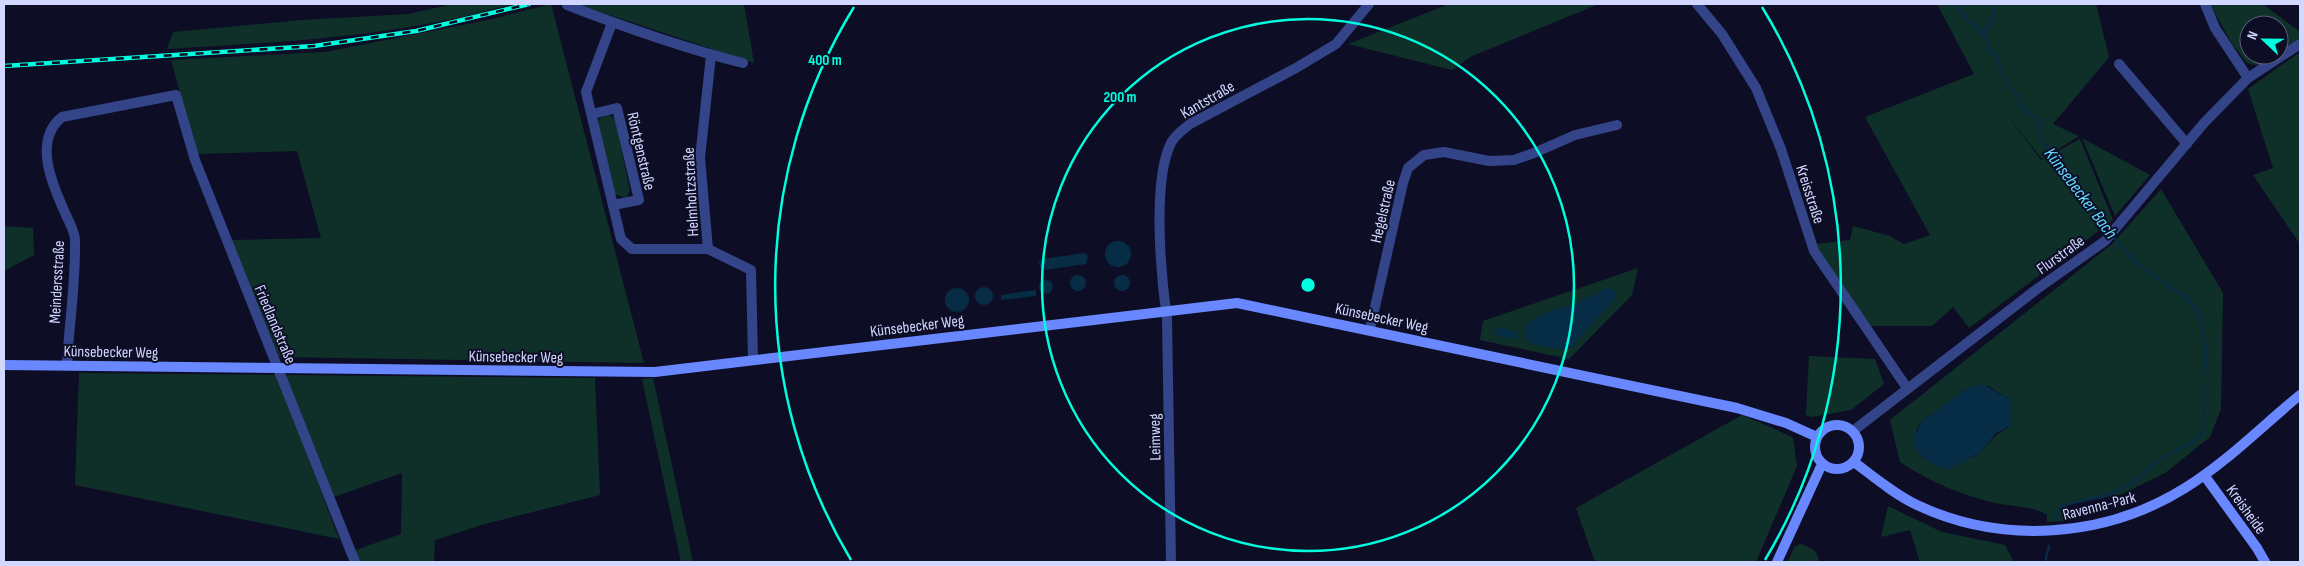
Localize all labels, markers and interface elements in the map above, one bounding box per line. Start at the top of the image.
north arrow [2239,15,2289,65]
text: N [2243,29,2262,42]
text: 400 m [808,51,842,70]
street label: Kantstraße [1177,77,1238,123]
text: 200 m [1103,88,1137,107]
street label: Röntgenstraße [622,110,659,192]
water label: Künsebecker Bach [2040,144,2122,243]
street label: Helmholtzstraße [680,147,703,237]
street label: Kreisstraße [1791,163,1828,226]
street label: Hegelstraße [1367,178,1400,245]
street label: Flurstraße [2033,232,2088,279]
street label: Meindersstraße [46,240,69,324]
centre of rings [1299,276,1317,294]
street label: Friedlandstraße [250,282,300,367]
street label: Künsebecker Weg [1333,299,1430,338]
street label: Künsebecker Weg [869,311,965,342]
street label: Künsebecker Weg [64,342,158,363]
street label: Künsebecker Weg [469,347,563,368]
street label: Leimweg [1146,413,1165,461]
street label: Kreisheide [2222,482,2270,538]
street label: Ravenna-Park [2061,488,2138,525]

